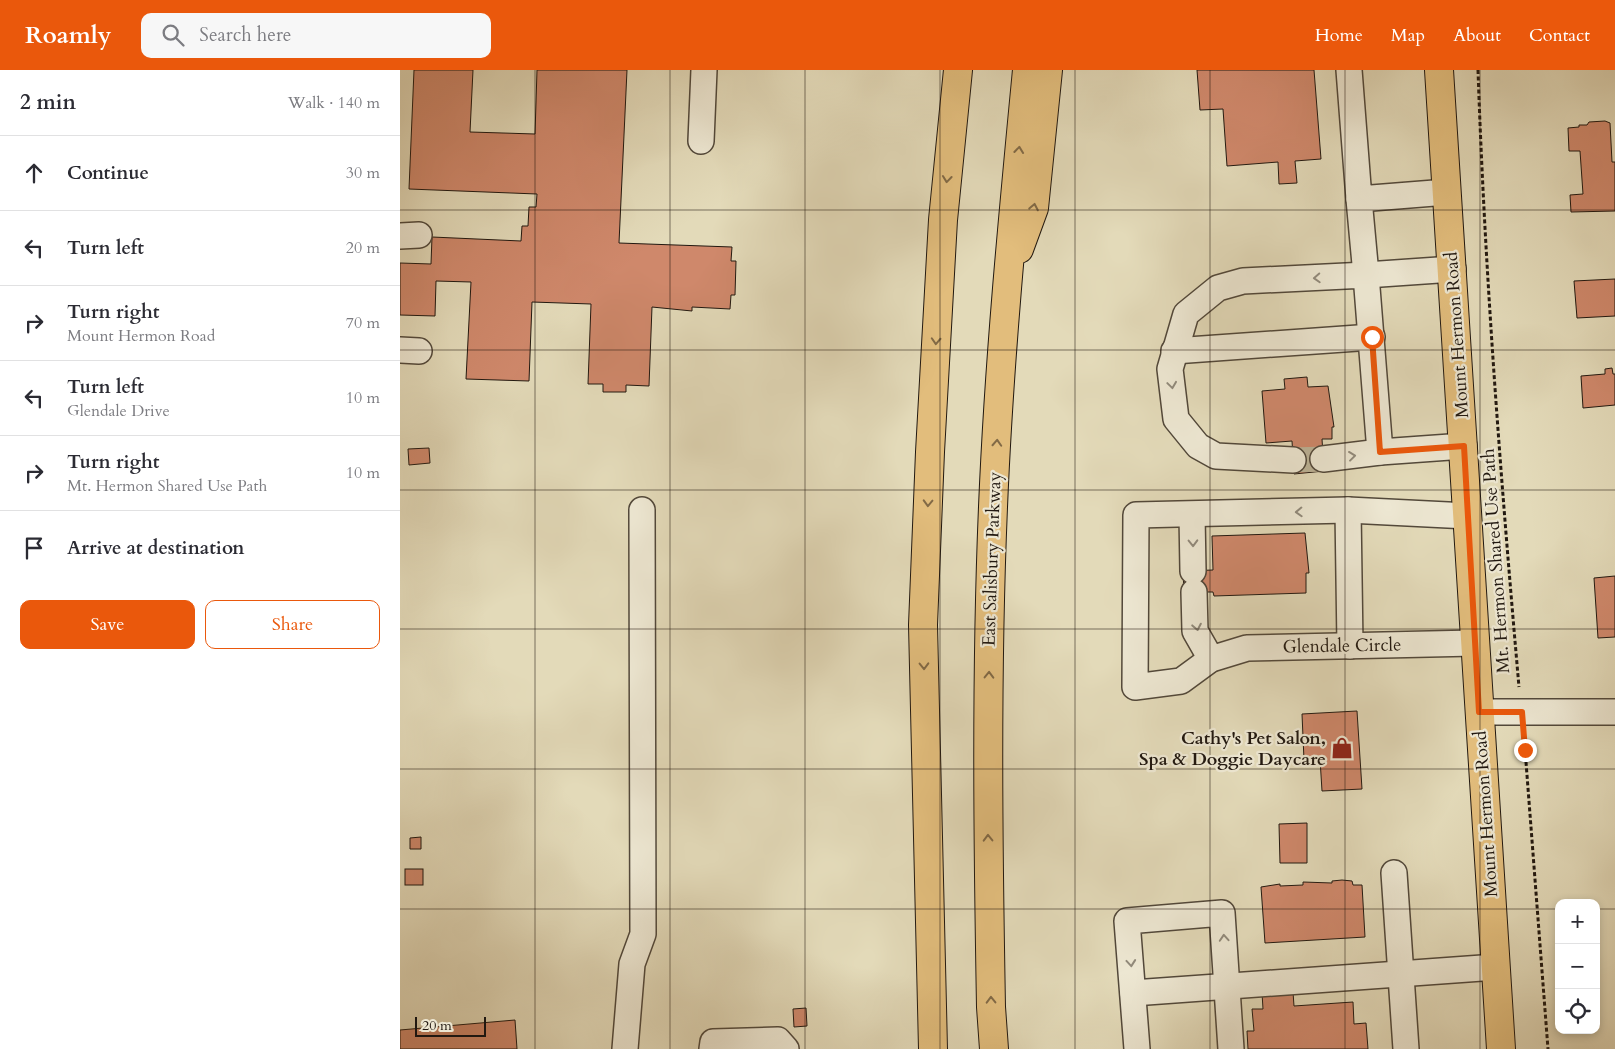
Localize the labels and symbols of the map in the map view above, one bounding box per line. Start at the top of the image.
one-way arrow [1013,145,1024,153]
one-way arrow [942,175,953,183]
one-way arrow [1028,202,1038,211]
street label: Mount Hermon Road [1439,251,1475,419]
one-way arrow [1313,272,1321,283]
route start [1361,326,1384,349]
one-way arrow [931,337,942,345]
one-way arrow [1166,381,1176,389]
one-way arrow [991,439,1002,447]
street label: Mt. Hermon Shared Use Path [1476,448,1516,674]
one-way arrow [1347,451,1356,461]
street label: East Salisbury Parkway [976,471,1008,647]
one-way arrow [923,499,934,507]
one-way arrow [1295,506,1303,517]
one-way arrow [1187,539,1198,547]
one-way arrow [1191,623,1201,632]
street label: Glendale Circle [1283,632,1401,660]
one-way arrow [919,662,929,670]
one-way arrow [983,671,994,679]
place label: Cathy's Pet Salon, Spa & Doggie Daycare [1139,726,1326,772]
street label: Mount Hermon Road [1468,730,1504,898]
shop icon: Cathy's Pet Salon, Spa & Doggie Daycare [1329,735,1355,761]
route end [1514,739,1537,762]
one-way arrow [983,834,993,842]
one-way arrow [1219,934,1230,942]
one-way arrow [1125,960,1136,968]
one-way arrow [986,996,996,1004]
scale bar [415,1014,486,1037]

